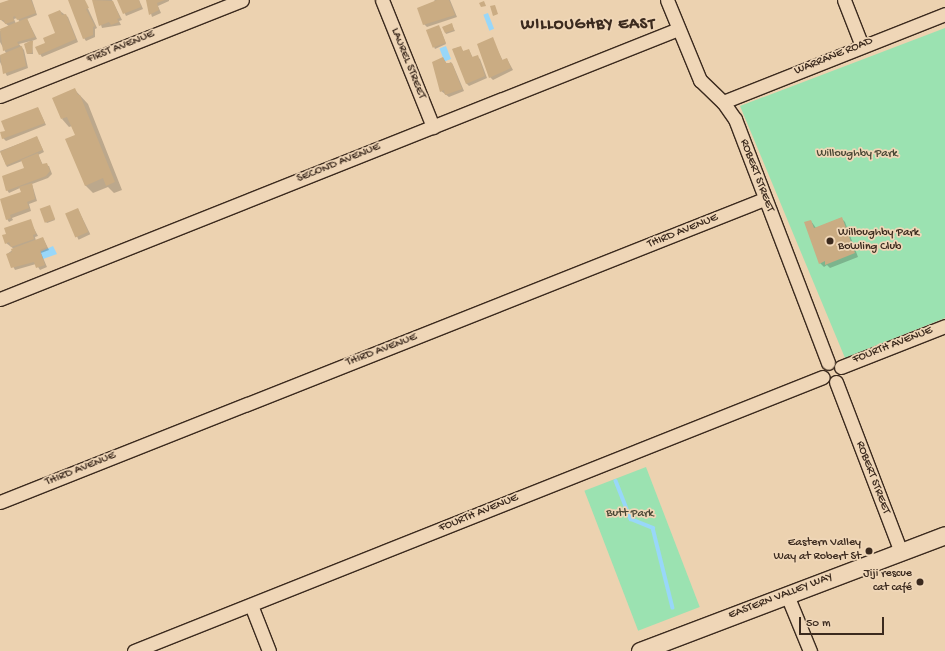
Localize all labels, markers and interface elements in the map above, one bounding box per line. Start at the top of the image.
district label: WILLOUGHBY EAST [521,16,655,36]
street label: LAUREL STREET [386,26,428,102]
street label: FIRST AVENUE [85,28,157,68]
street label: WARRANE ROAD [793,35,875,79]
street label: ROBERT STREET [735,138,777,214]
street label: SECOND AVENUE [295,141,383,187]
park label: Willoughby Park [816,148,898,162]
street label: THIRD AVENUE [646,211,720,253]
place label: Willoughby Park Bowling Club [838,227,919,255]
marker: Willoughby Park Bowling Club [825,236,835,246]
street label: FOURTH AVENUE [851,324,935,368]
street label: THIRD AVENUE [345,331,419,371]
street label: ROBERT STREET [851,440,893,516]
street label: THIRD AVENUE [44,449,118,491]
street label: FOURTH AVENUE [437,492,521,536]
park label: Butt Park [606,508,654,522]
place label: Eastern Valley Way at Robert St [773,537,861,565]
marker: Eastern Valley Way at Robert St [864,546,874,556]
place label: Jiji rescue cat café [863,568,912,596]
street label: EASTERN VALLEY WAY [727,570,835,624]
marker: Jiji rescue cat café [915,577,925,587]
scale bar [801,609,886,635]
text: 50 m [806,617,831,631]

